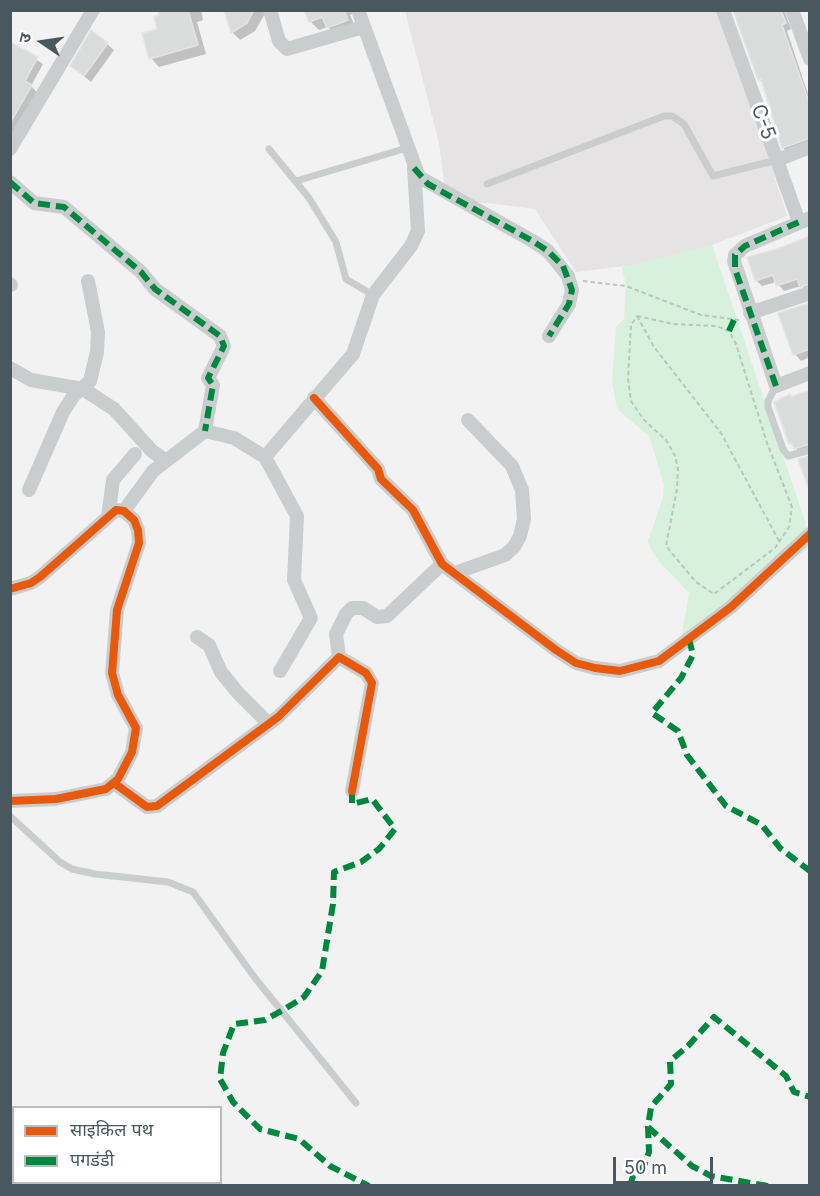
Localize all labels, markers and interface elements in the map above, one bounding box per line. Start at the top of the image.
north arrow [12,12,72,72]
text: उ [14,31,35,45]
street label: C-5 [746,101,780,143]
legend [12,1106,222,1184]
text: साइकिल पथ [70,1119,153,1140]
scale bar [616,1145,716,1183]
text: पगडंडी [70,1149,114,1170]
text: 50 m [624,1157,667,1178]

